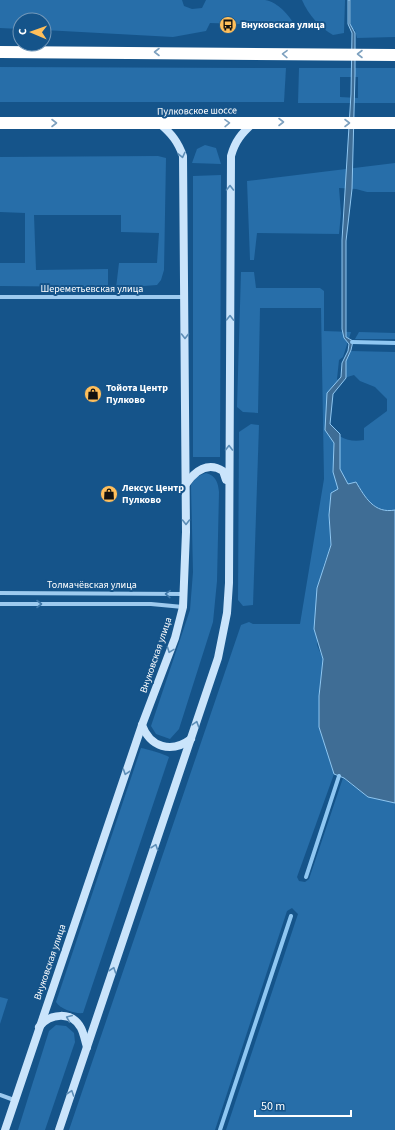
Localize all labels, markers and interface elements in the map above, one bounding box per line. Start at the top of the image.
north arrow [12,12,52,52]
bus stop icon: Внуковская улица [218,15,238,35]
place label: Внуковская улица [241,18,325,32]
text: С [15,28,30,35]
one-way arrow [154,48,160,56]
one-way arrow [282,49,288,58]
one-way arrow [357,50,363,58]
street label: Пулковское шоссе [157,103,237,119]
one-way arrow [278,118,284,126]
one-way arrow [51,119,57,127]
one-way arrow [224,119,230,127]
one-way arrow [344,119,350,127]
one-way arrow [177,152,185,158]
one-way arrow [226,185,234,191]
street label: Шереметьевская улица [41,282,143,296]
one-way arrow [226,315,234,321]
one-way arrow [181,333,189,339]
place label: Тойота Центр Пулково [106,381,168,407]
shop icon: Тойота Центр Пулково [83,384,103,404]
one-way arrow [225,445,233,451]
place label: Лексус Центр Пулково [121,481,184,507]
shop icon: Лексус Центр Пулково [99,484,119,504]
one-way arrow [182,519,190,525]
street label: Толмачёвская улица [47,578,137,592]
one-way arrow [165,589,171,598]
one-way arrow [36,600,42,608]
street label: Внуковская улица [136,615,176,695]
one-way arrow [167,646,175,653]
one-way arrow [191,720,200,727]
one-way arrow [122,768,130,775]
one-way arrow [150,843,158,850]
street label: Внуковская улица [30,922,70,1002]
one-way arrow [108,967,117,974]
one-way arrow [66,1015,73,1023]
one-way arrow [67,1090,75,1097]
scale bar [255,1092,351,1118]
text: 50 m [261,1098,285,1115]

